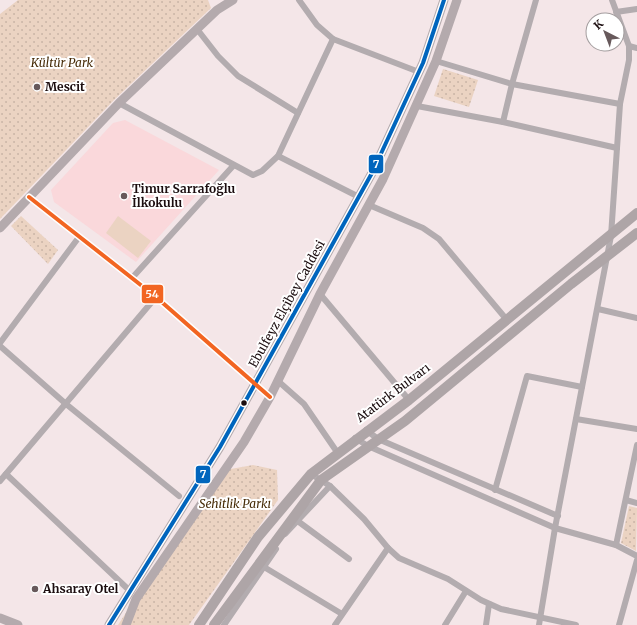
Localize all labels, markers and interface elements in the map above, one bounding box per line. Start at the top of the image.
north arrow [585,12,625,52]
text: K [591,16,607,33]
park label: Kültür Park [30,55,94,70]
place label: Mescit [45,79,85,94]
marker: Mescit [32,82,42,92]
line badge: 7 [368,154,384,174]
text: 7 [373,157,380,171]
place label: Timur Sarrafoğlu İlkokulu [132,181,235,210]
marker: Timur Sarrafoğlu İlkokulu [119,191,129,201]
street label: Ebulfeyz Elçibey Caddesi [245,238,328,370]
line badge: 54 [141,284,164,304]
text: 54 [145,287,159,301]
street label: Atatürk Bulvarı [352,360,433,426]
unlabelled marker [239,398,249,408]
line badge: 7 [195,465,211,484]
text: 7 [200,467,207,481]
park label: Sehitlik Parkı [199,496,271,511]
place label: Ahsaray Otel [42,581,118,596]
marker: Ahsaray Otel [30,584,40,594]

